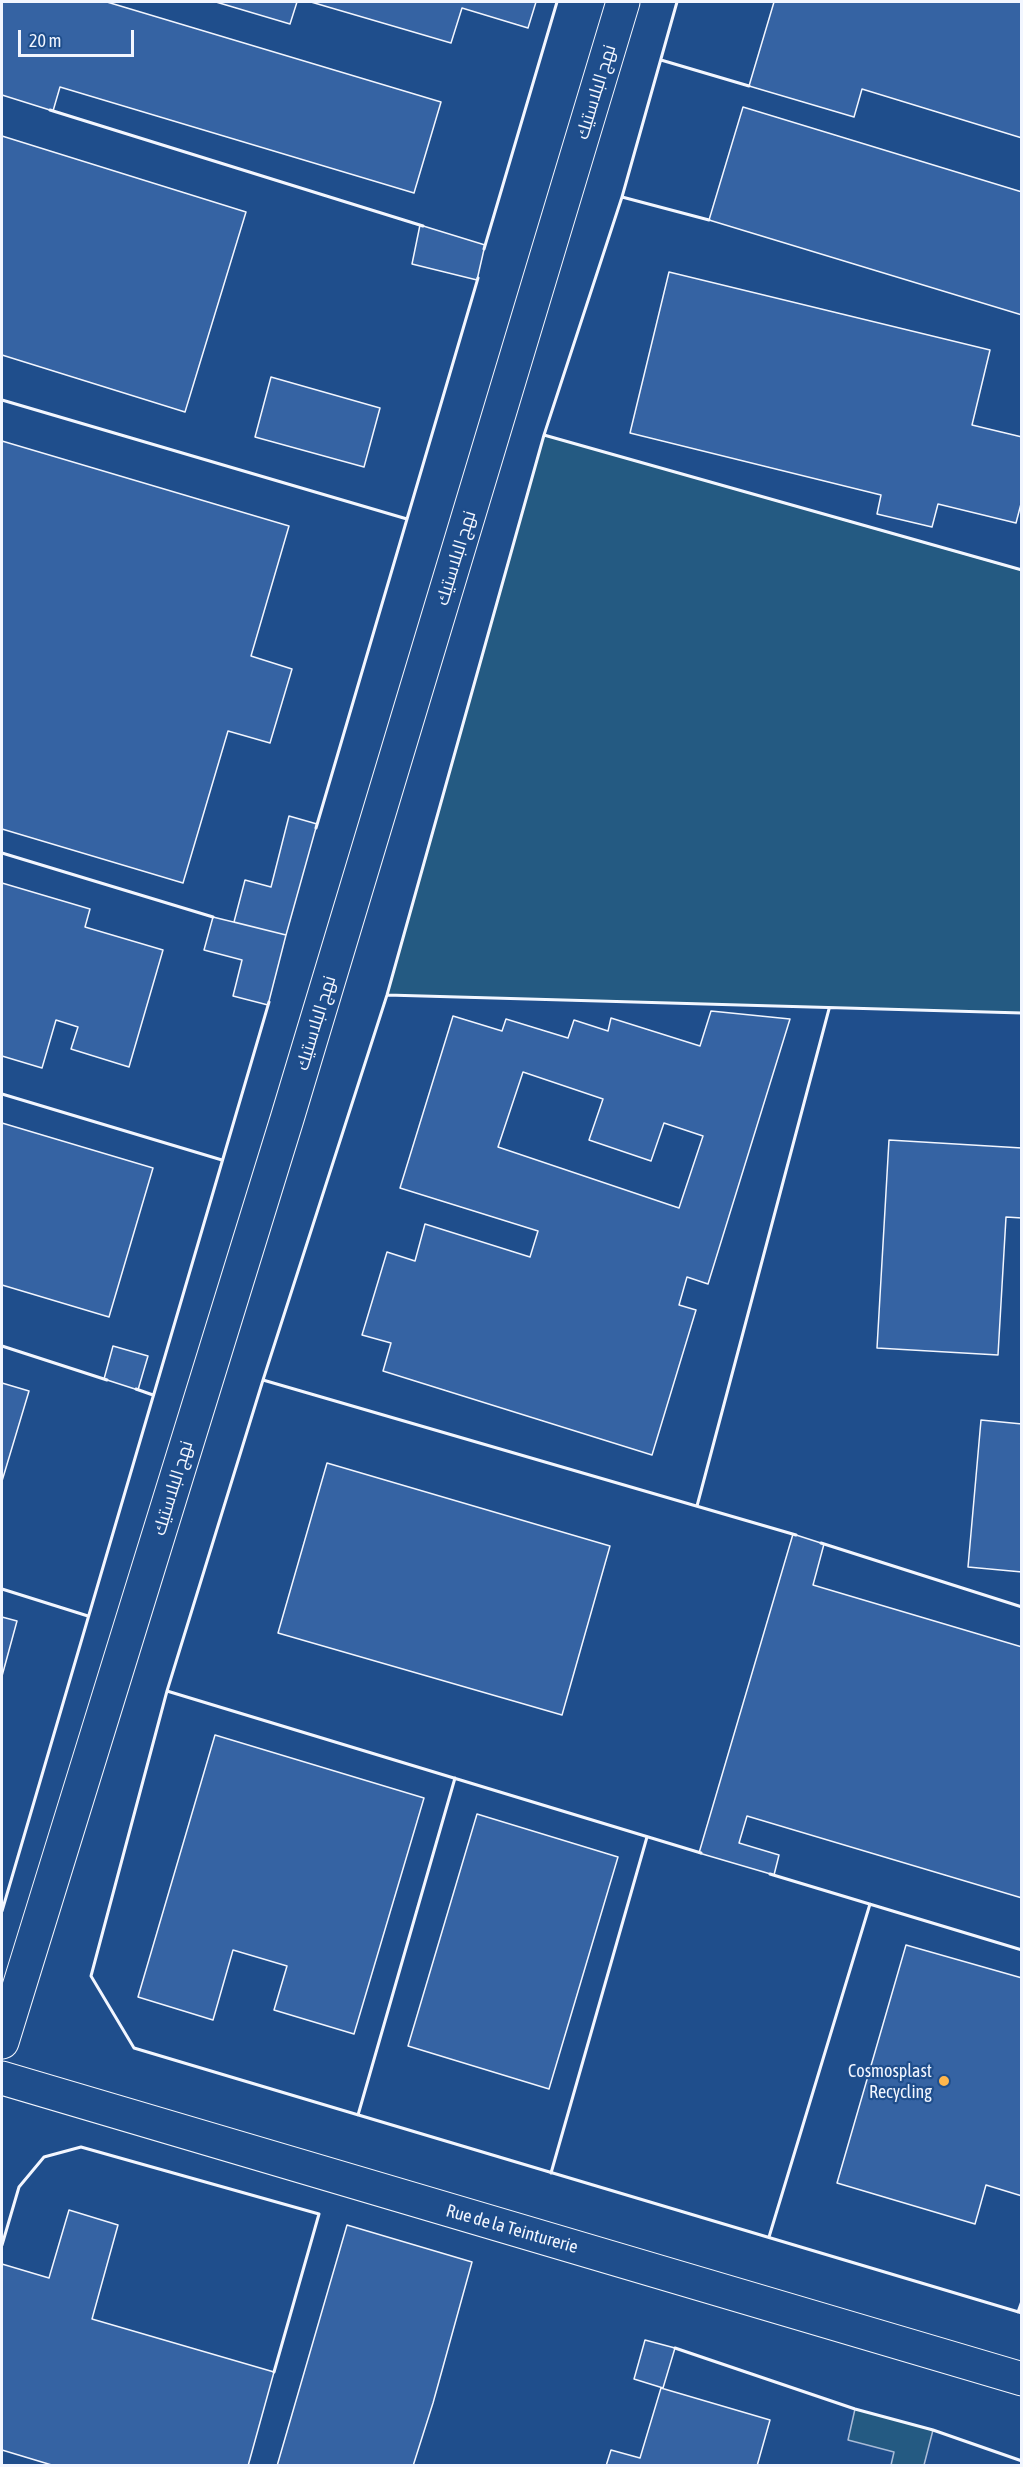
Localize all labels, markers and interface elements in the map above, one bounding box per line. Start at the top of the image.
scale bar [21,18,136,56]
text: 20 m [29,30,61,51]
street label: نهج البلاستيك [571,42,621,142]
street label: نهج البلاستيك [431,508,481,608]
street label: نهج البلاستيك [291,973,341,1073]
street label: نهج البلاستيك [148,1438,198,1538]
place label: Cosmosplast Recycling [848,2060,932,2102]
marker: Cosmosplast Recycling [937,2074,951,2088]
street label: Rue de la Teinturerie [444,2200,580,2258]

